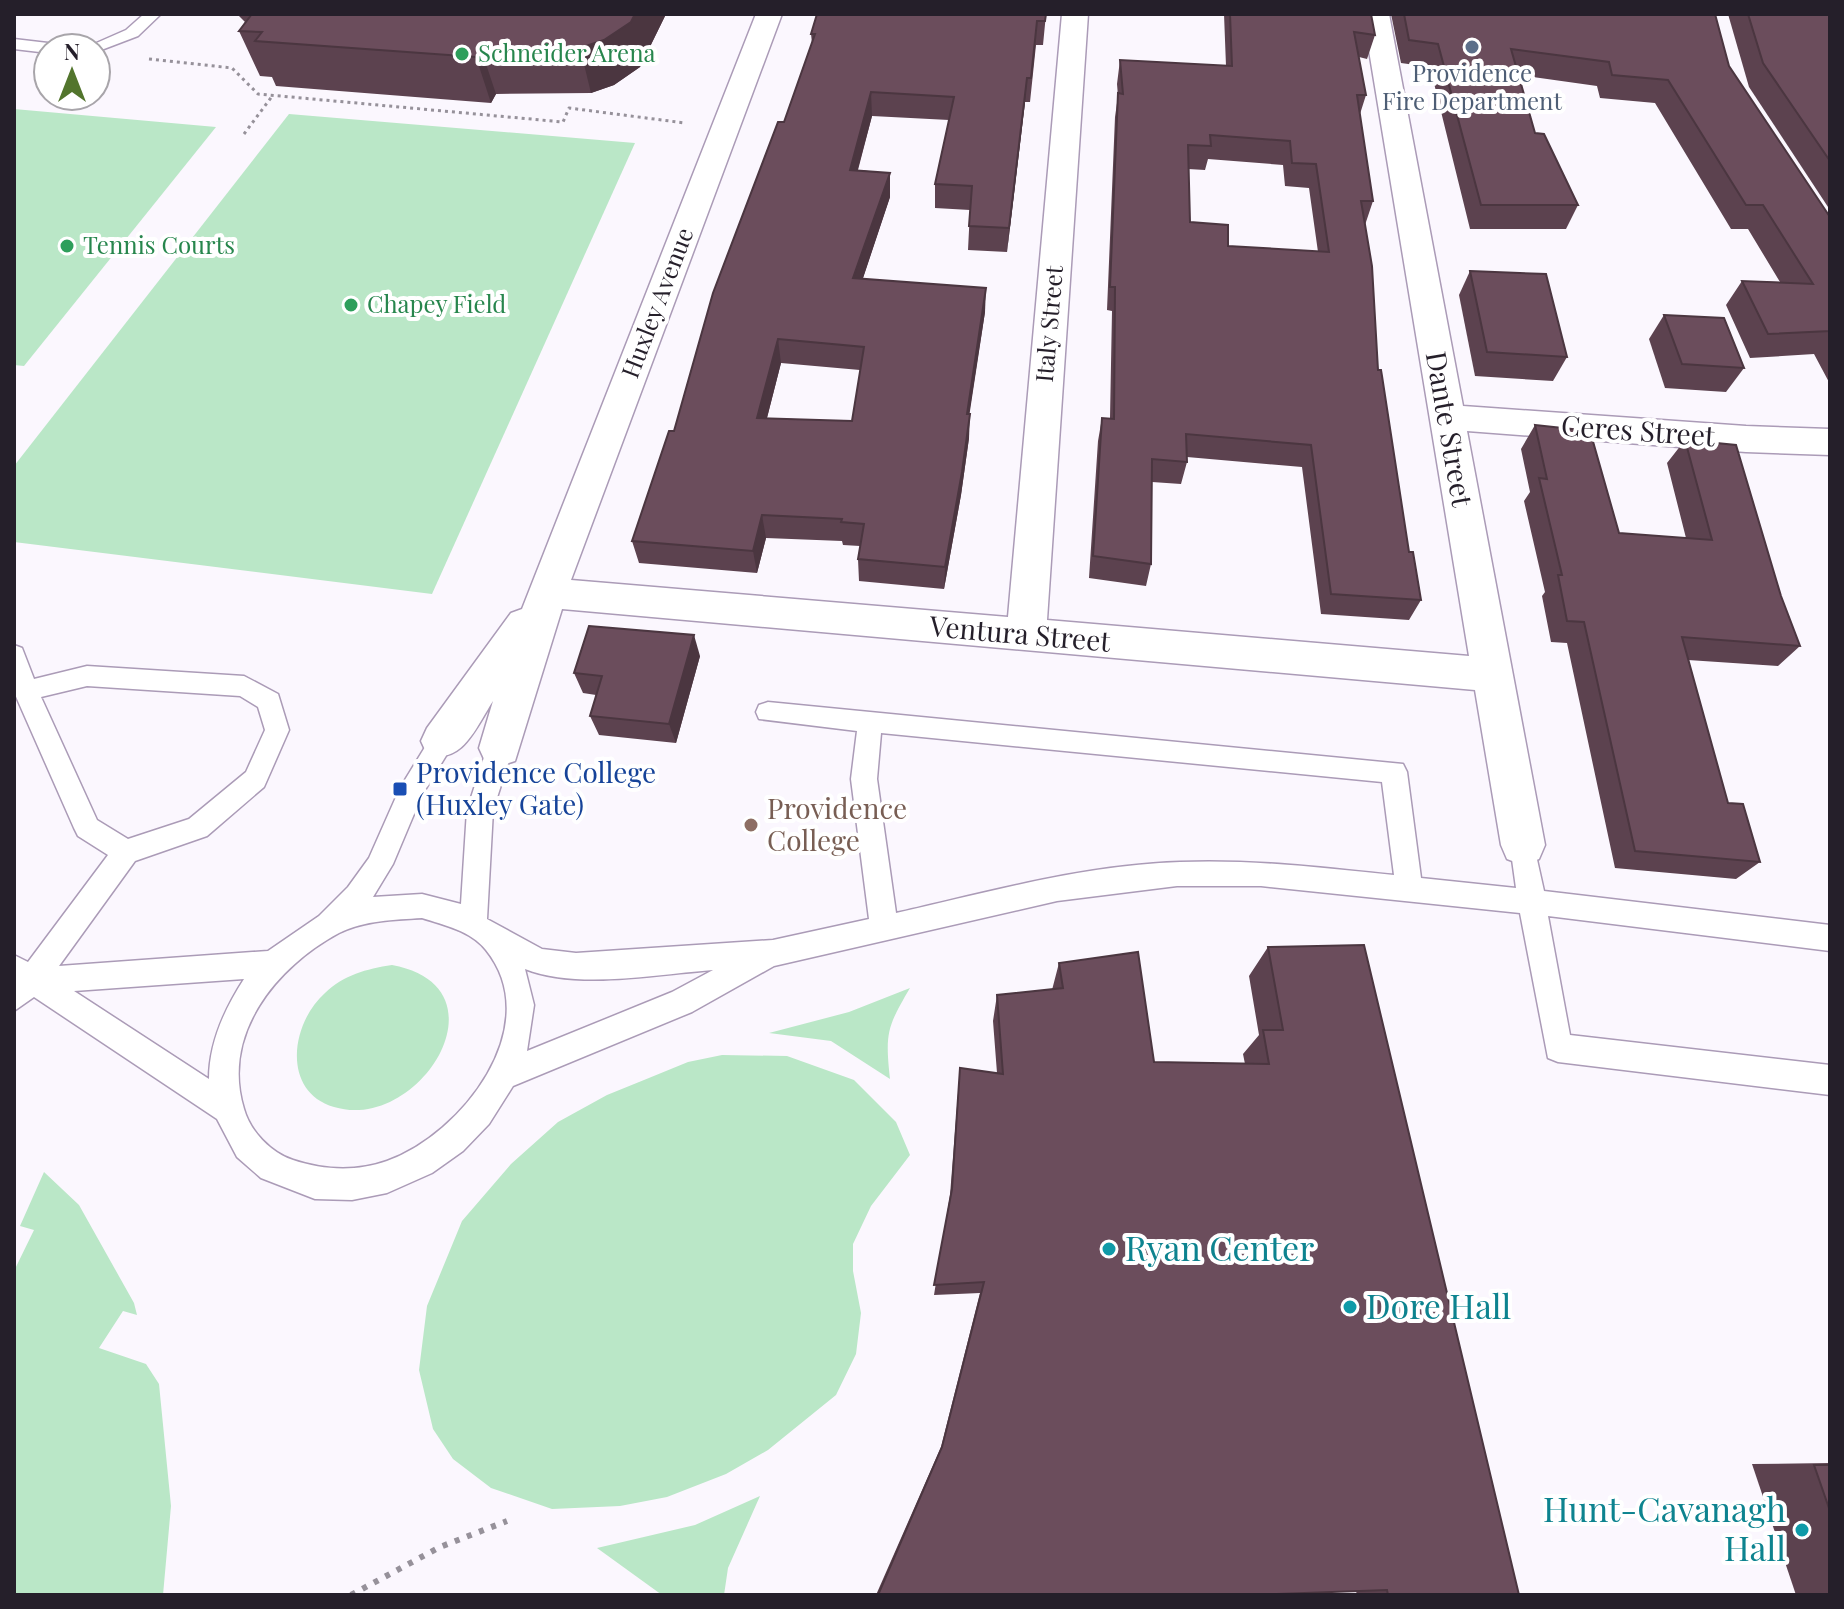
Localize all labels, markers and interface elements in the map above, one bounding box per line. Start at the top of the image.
north arrow [32,32,112,112]
text: N [64,36,80,66]
place label: Schneider Arena [478,36,655,68]
marker: Providence Fire Department [1463,38,1481,56]
marker: Schneider Arena [453,45,471,63]
place label: Providence Fire Department [1382,56,1562,116]
street label: Huxley Avenue [613,222,700,382]
place label: Tennis Courts [83,228,235,260]
marker: Tennis Courts [58,237,76,255]
street label: Italy Street [1027,264,1069,384]
place label: Chapey Field [367,287,506,319]
marker: Chapey Field [342,296,360,314]
street label: Dante Street [1419,348,1483,510]
street label: Ceres Street [1560,406,1717,453]
street label: Ventura Street [927,606,1113,659]
place label: Providence College (Huxley Gate) [416,753,656,822]
marker: Providence College (Huxley Gate) [391,780,409,798]
place label: Providence College [767,789,907,858]
marker: Providence College [742,816,760,834]
place label: Ryan Center [1125,1224,1314,1270]
marker: Ryan Center [1100,1240,1118,1258]
place label: Dore Hall [1366,1282,1511,1328]
marker: Dore Hall [1341,1298,1359,1316]
place label: Hunt-Cavanagh Hall [1543,1485,1786,1570]
marker: Hunt-Cavanagh Hall [1793,1521,1811,1539]

